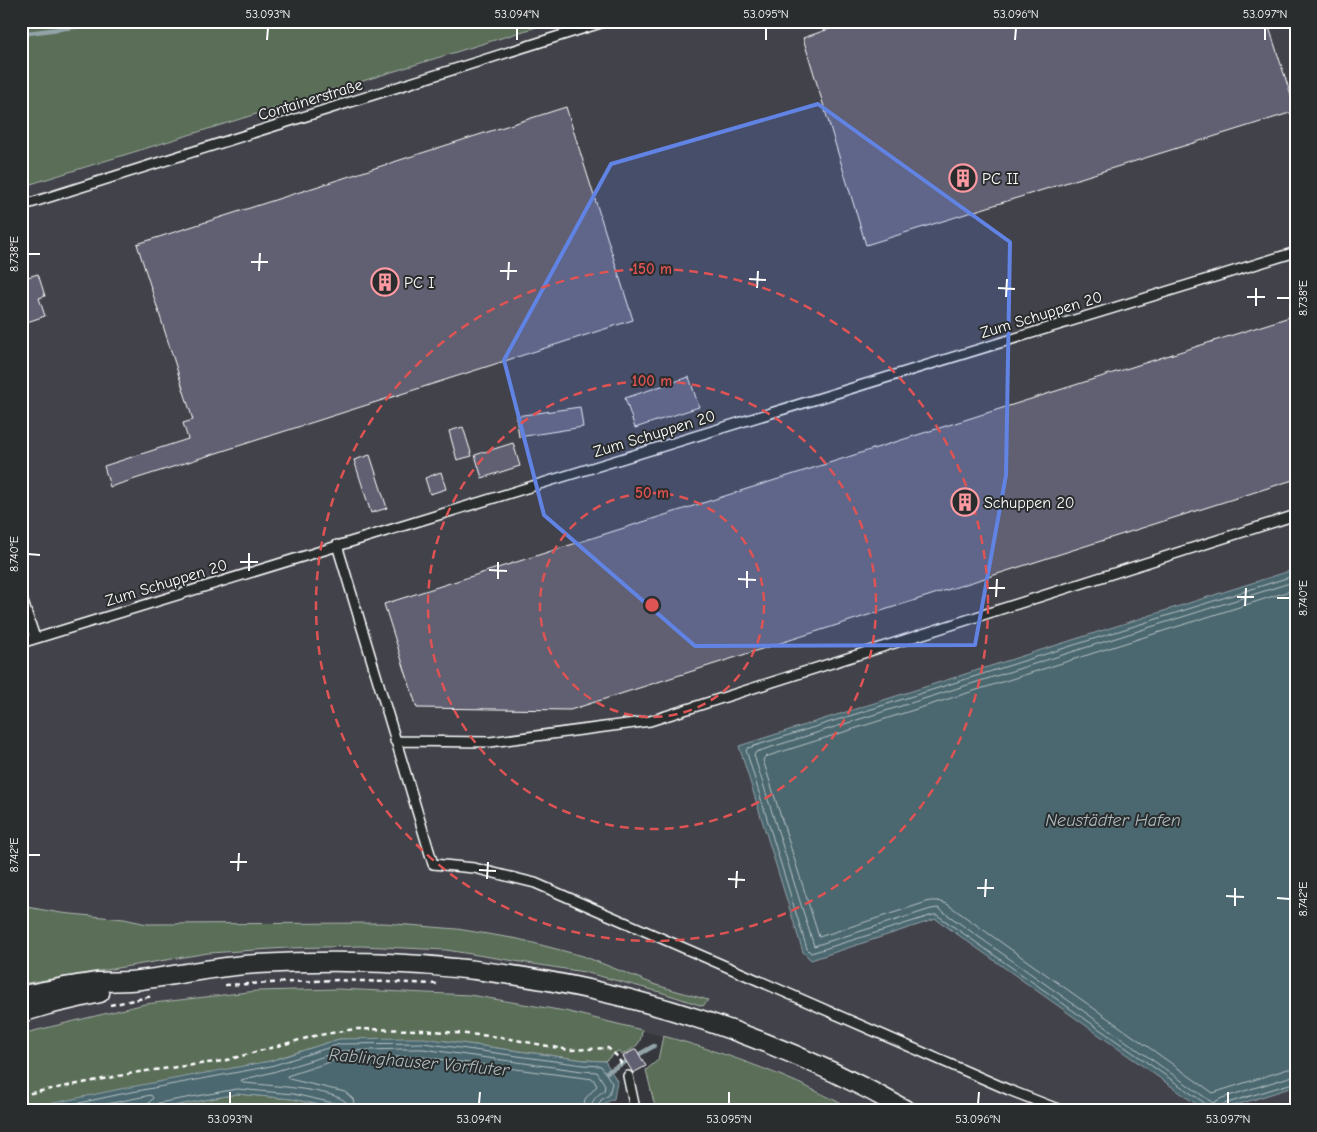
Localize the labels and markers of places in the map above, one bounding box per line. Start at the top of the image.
building icon: PC II [948,163,978,193]
place label: PC II [982,170,1019,188]
building icon: PC I [370,267,400,297]
place label: PC I [404,274,434,292]
building icon: Schuppen 20 [950,487,980,517]
place label: Schuppen 20 [984,494,1075,512]
centre of rings [643,596,661,614]

